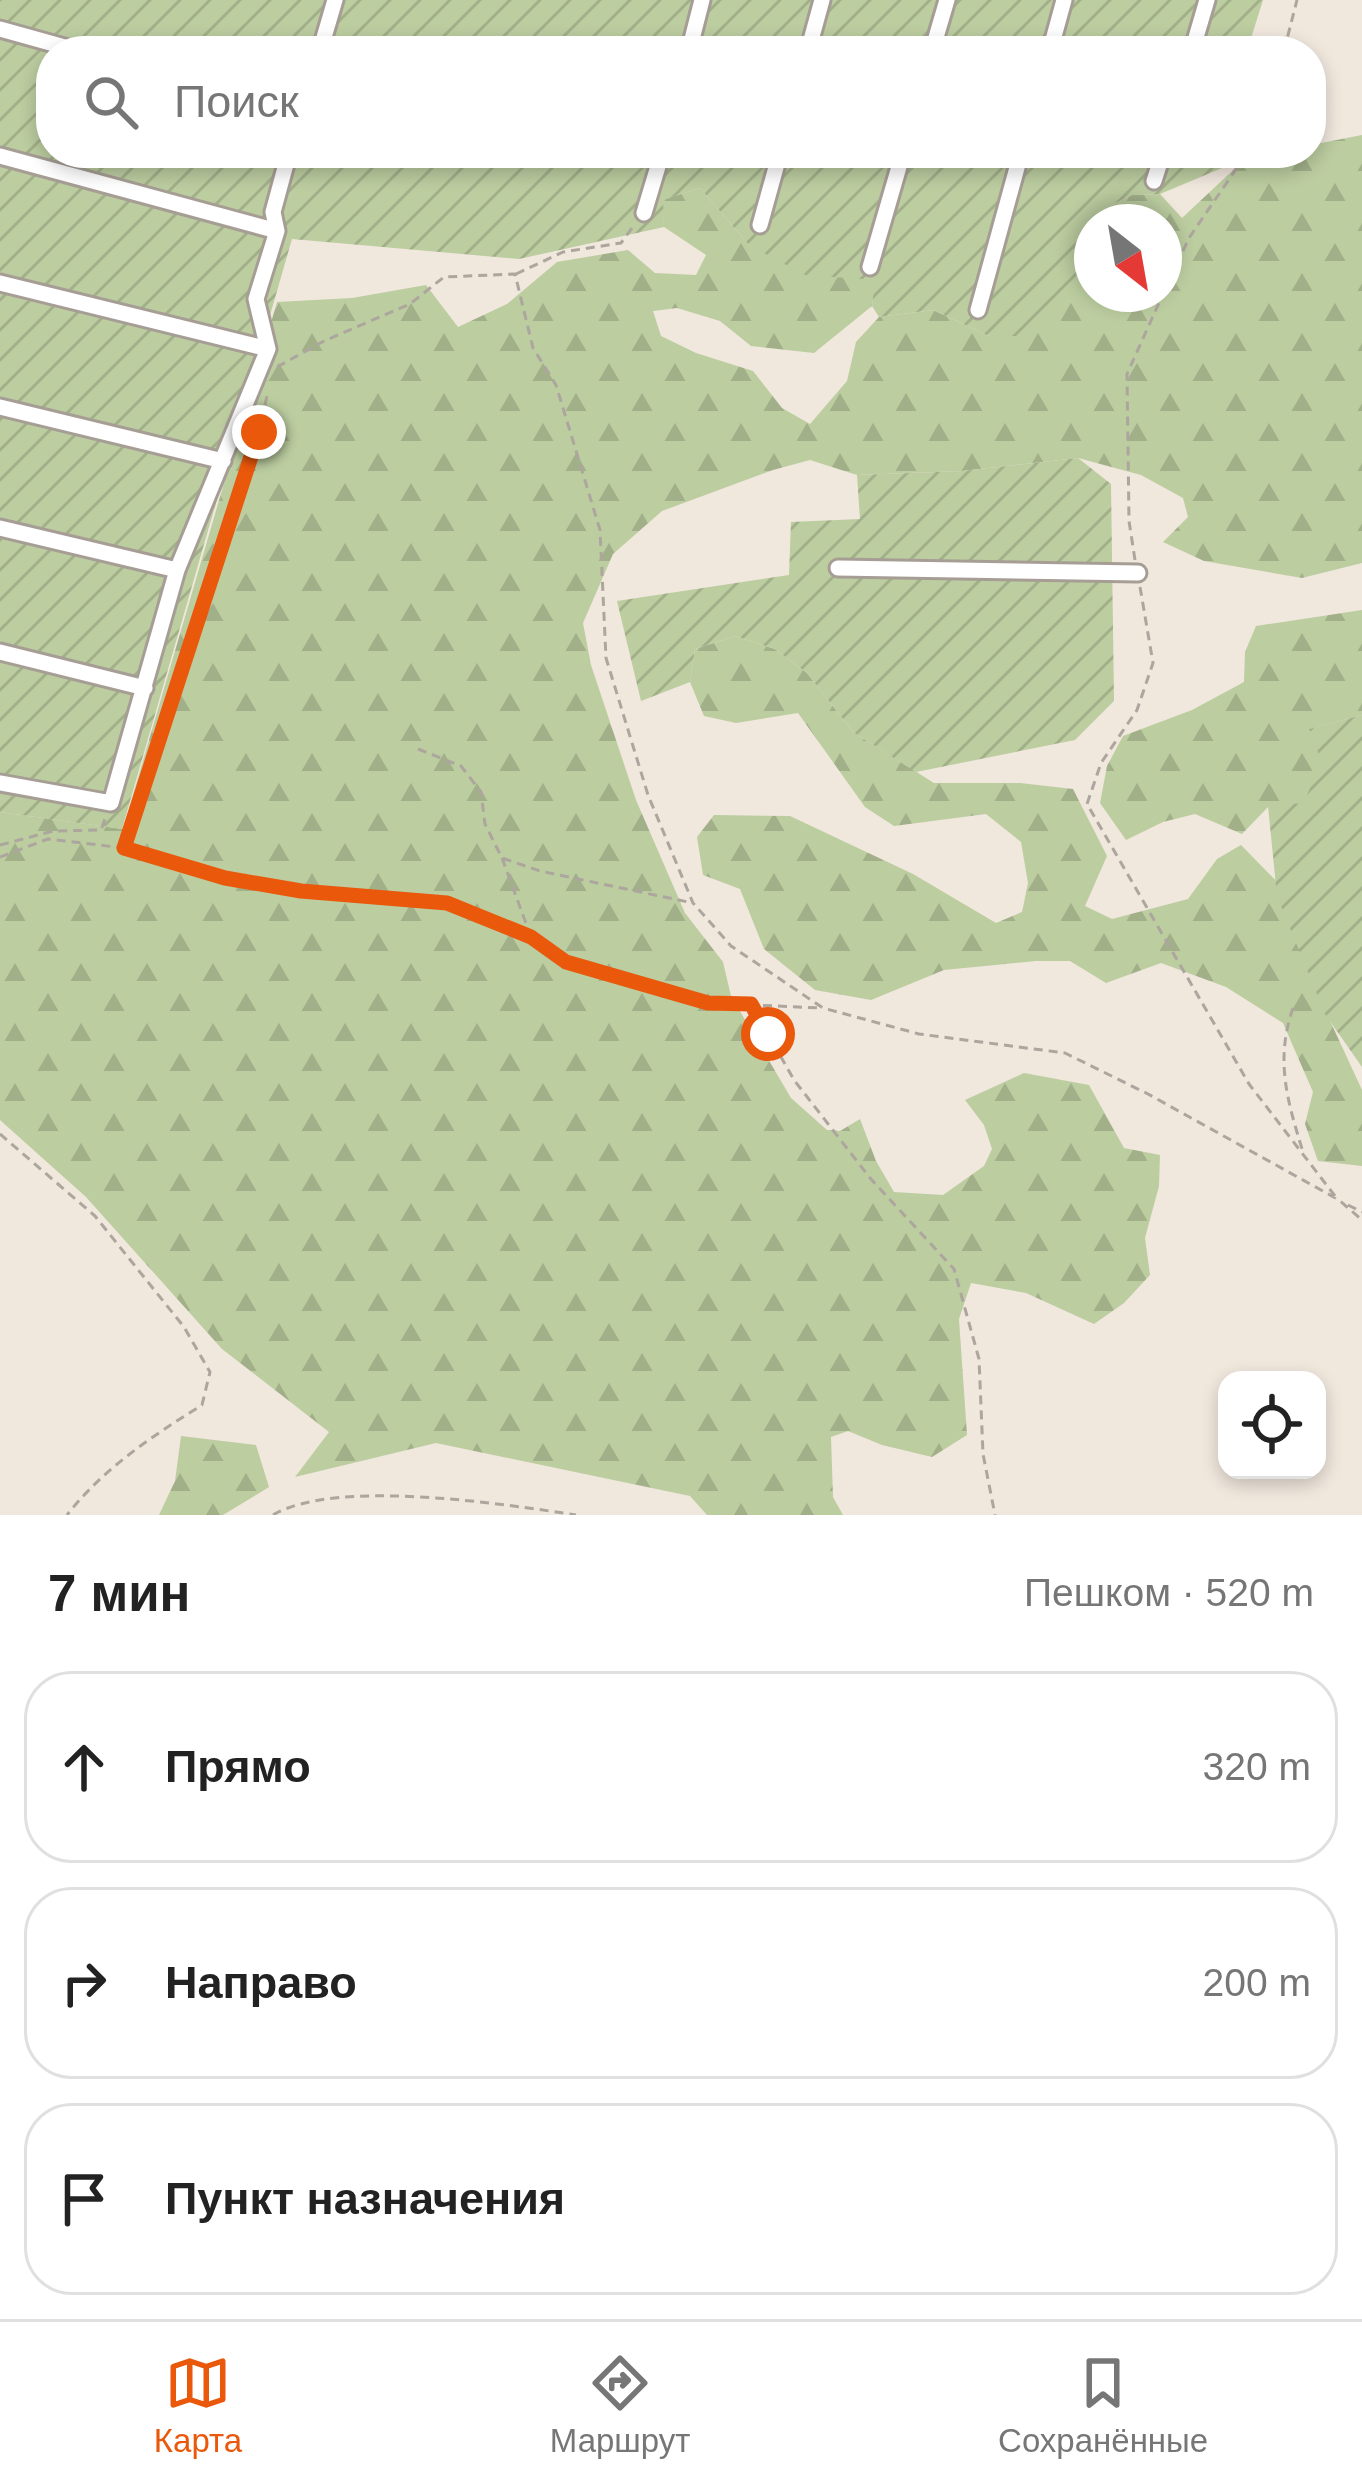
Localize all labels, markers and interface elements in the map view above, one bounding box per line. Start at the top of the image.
search box [36,36,1326,168]
icon: search [78,69,144,135]
text: Поиск [174,76,299,127]
north arrow [1074,204,1182,312]
route end [232,405,286,459]
route start [741,1007,795,1061]
map controls [1218,1371,1326,1479]
button: locate [1218,1371,1326,1479]
text: 7 мин [48,1565,190,1622]
text: Пешком · 520 m [1024,1571,1314,1614]
icon: ahead [51,1734,117,1800]
text: Прямо [165,1741,311,1792]
text: 320 m [1203,1745,1311,1788]
icon: right [51,1950,117,2016]
text: Направо [165,1957,357,2008]
text: 200 m [1203,1961,1311,2004]
icon: arrive [51,2166,117,2232]
text: Пункт назначения [165,2173,565,2224]
tab: Карта [154,2350,242,2460]
tab: Маршрут [550,2350,690,2460]
tab: Сохранённые [998,2350,1208,2460]

